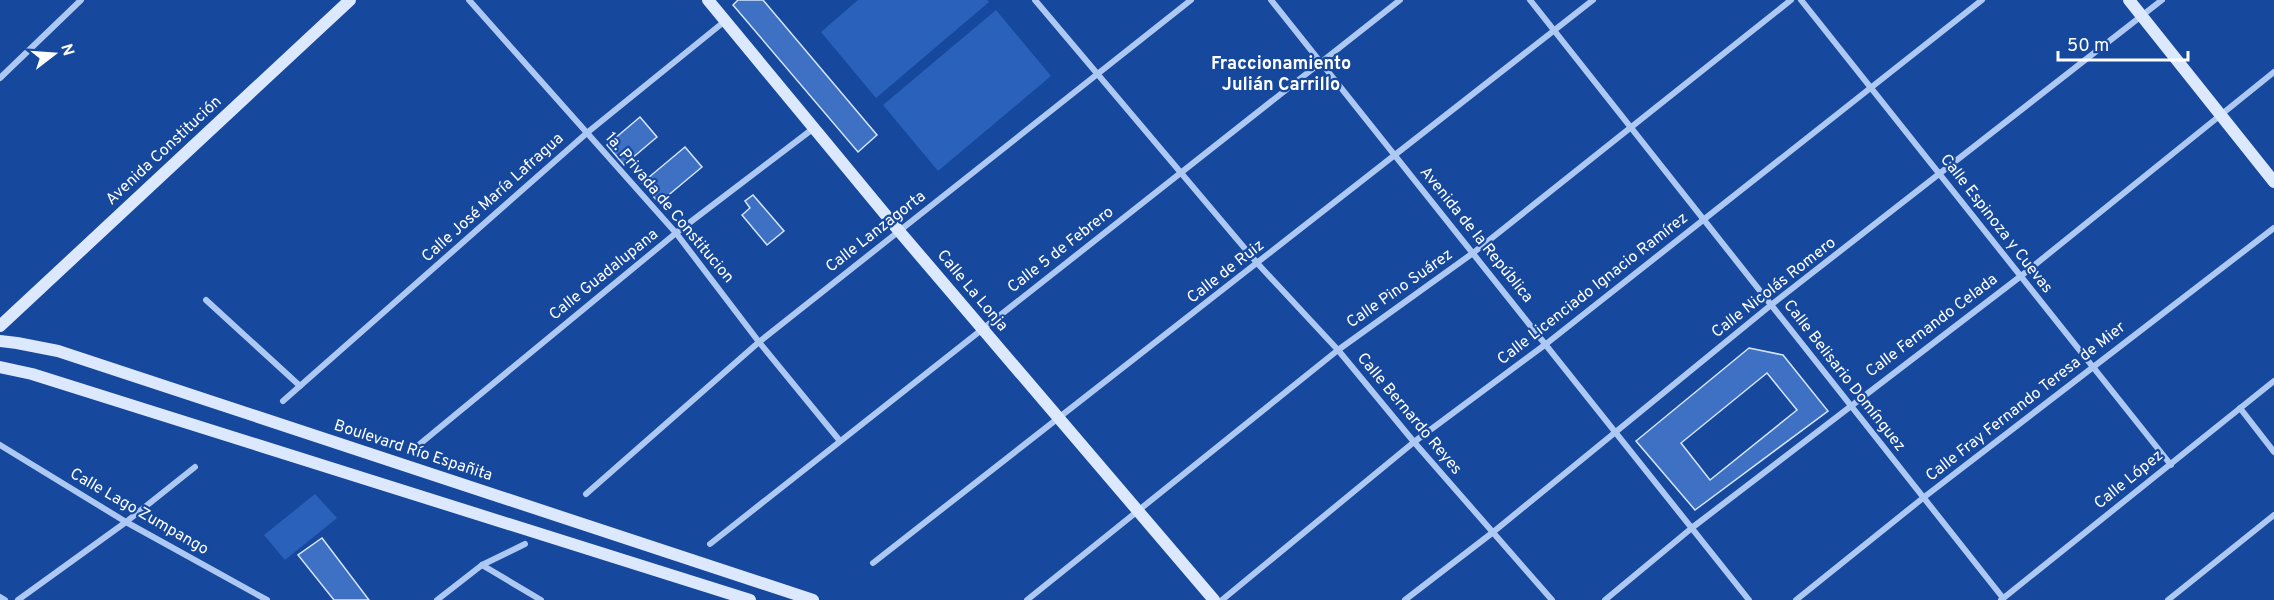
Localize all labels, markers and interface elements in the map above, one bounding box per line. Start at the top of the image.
north arrow [24,24,84,84]
scale bar [2058,24,2188,62]
text: 50 m [2067,35,2109,58]
text: N [55,42,78,59]
district label: Fraccionamiento Julián Carrillo [1211,53,1351,97]
street label: Avenida Constitución [102,92,226,210]
street label: Calle José María Lafragua [418,129,568,267]
street label: 1a. Privada de Constitucion [600,129,738,287]
street label: Calle Espinoza y Cuevas [1935,150,2057,298]
street label: Avenida de la República [1415,163,1537,307]
street label: Calle Lanzagorta [822,187,930,277]
street label: Calle 5 de Febrero [1004,202,1118,298]
street label: Calle Licenciado Ignacio Ramírez [1494,208,1692,370]
street label: Calle Guadalupana [545,225,663,325]
street label: Calle Nicolás Romero [1708,233,1840,343]
street label: Calle de Ruiz [1183,236,1269,308]
street label: Calle Pino Suárez [1343,245,1457,333]
street label: Calle La Lonja [932,246,1012,336]
street label: Calle Fernando Celada [1862,270,2002,382]
street label: Calle Belisario Domínguez [1779,296,1909,456]
street label: Calle Fray Fernando Teresa de Mier [1922,318,2130,486]
street label: Calle Bernardo Reyes [1352,349,1466,479]
street label: Boulevard Río Españita [331,416,495,486]
street label: Calle López [2090,446,2168,514]
street label: Calle Lago Zumpango [66,464,212,560]

